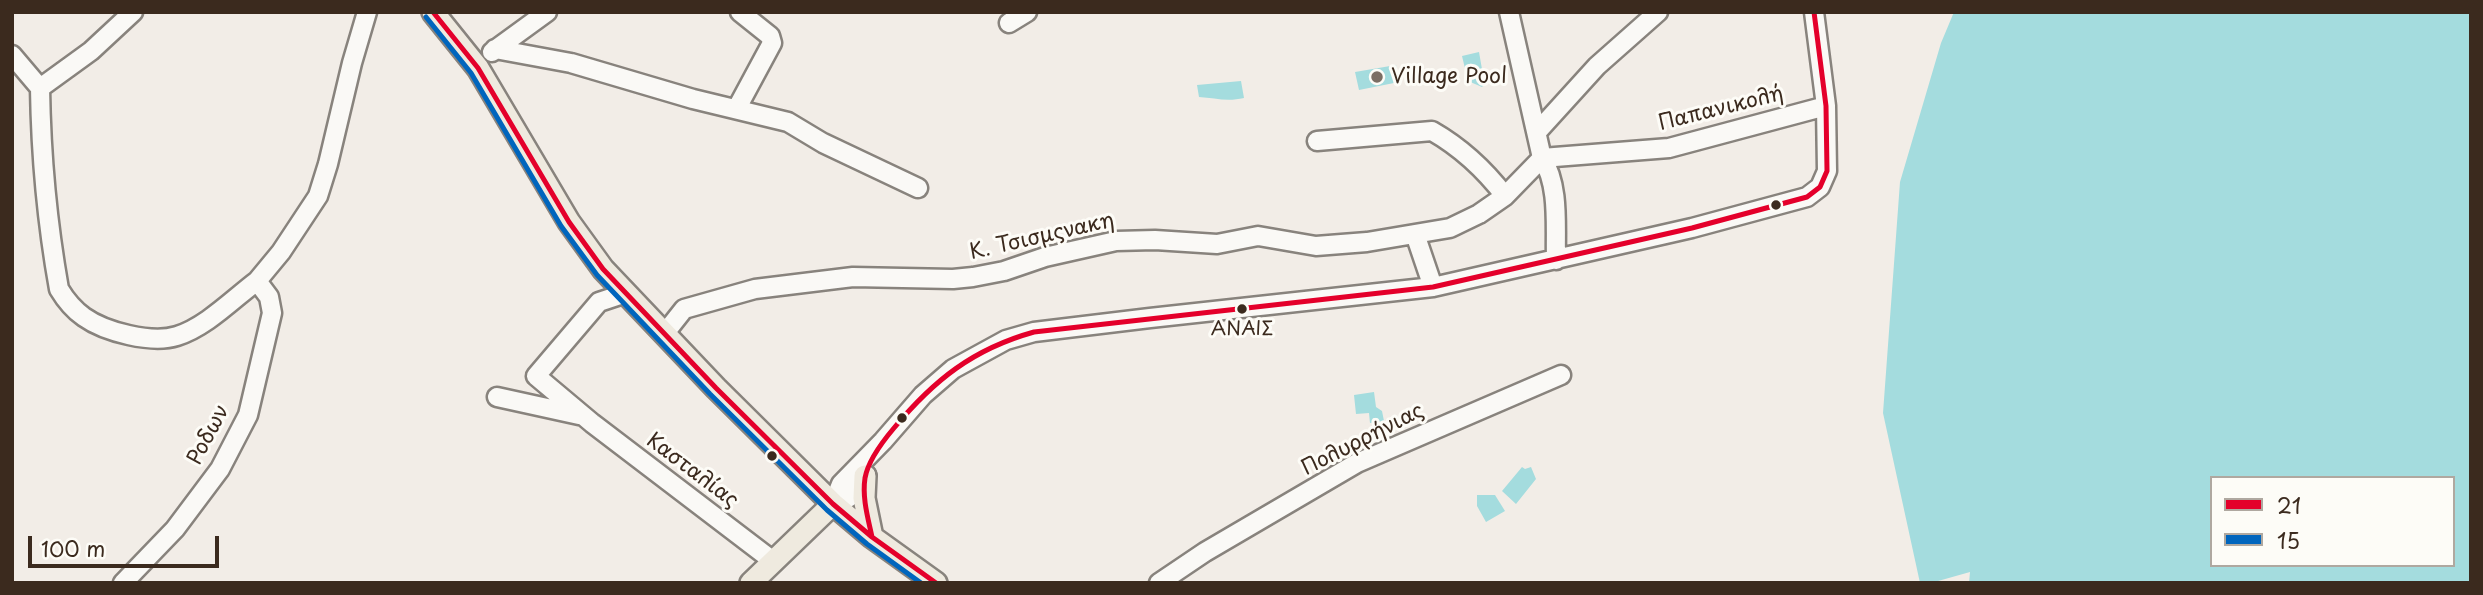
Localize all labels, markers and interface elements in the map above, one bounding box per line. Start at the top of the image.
place label: Village Pool [1391,64,1507,90]
marker: Village Pool [1369,69,1385,85]
street label: Παπανικολή [1656,81,1786,137]
unlabelled marker [1769,198,1783,212]
street label: Κ. Τσισμςνακη [967,208,1117,266]
marker: ΑΝΑΙΣ [1235,302,1249,316]
place label: ΑΝΑΙΣ [1211,319,1273,341]
street label: Πολυρρήνιας [1298,398,1428,482]
street label: Ροδων [183,401,235,469]
unlabelled marker [895,411,909,425]
street label: Κασταλίας [641,428,743,514]
unlabelled marker [765,449,779,463]
legend [2210,476,2455,567]
text: 21 [2277,489,2301,521]
scale bar [32,522,222,566]
text: 15 [2277,524,2300,556]
text: 100 m [41,532,105,564]

